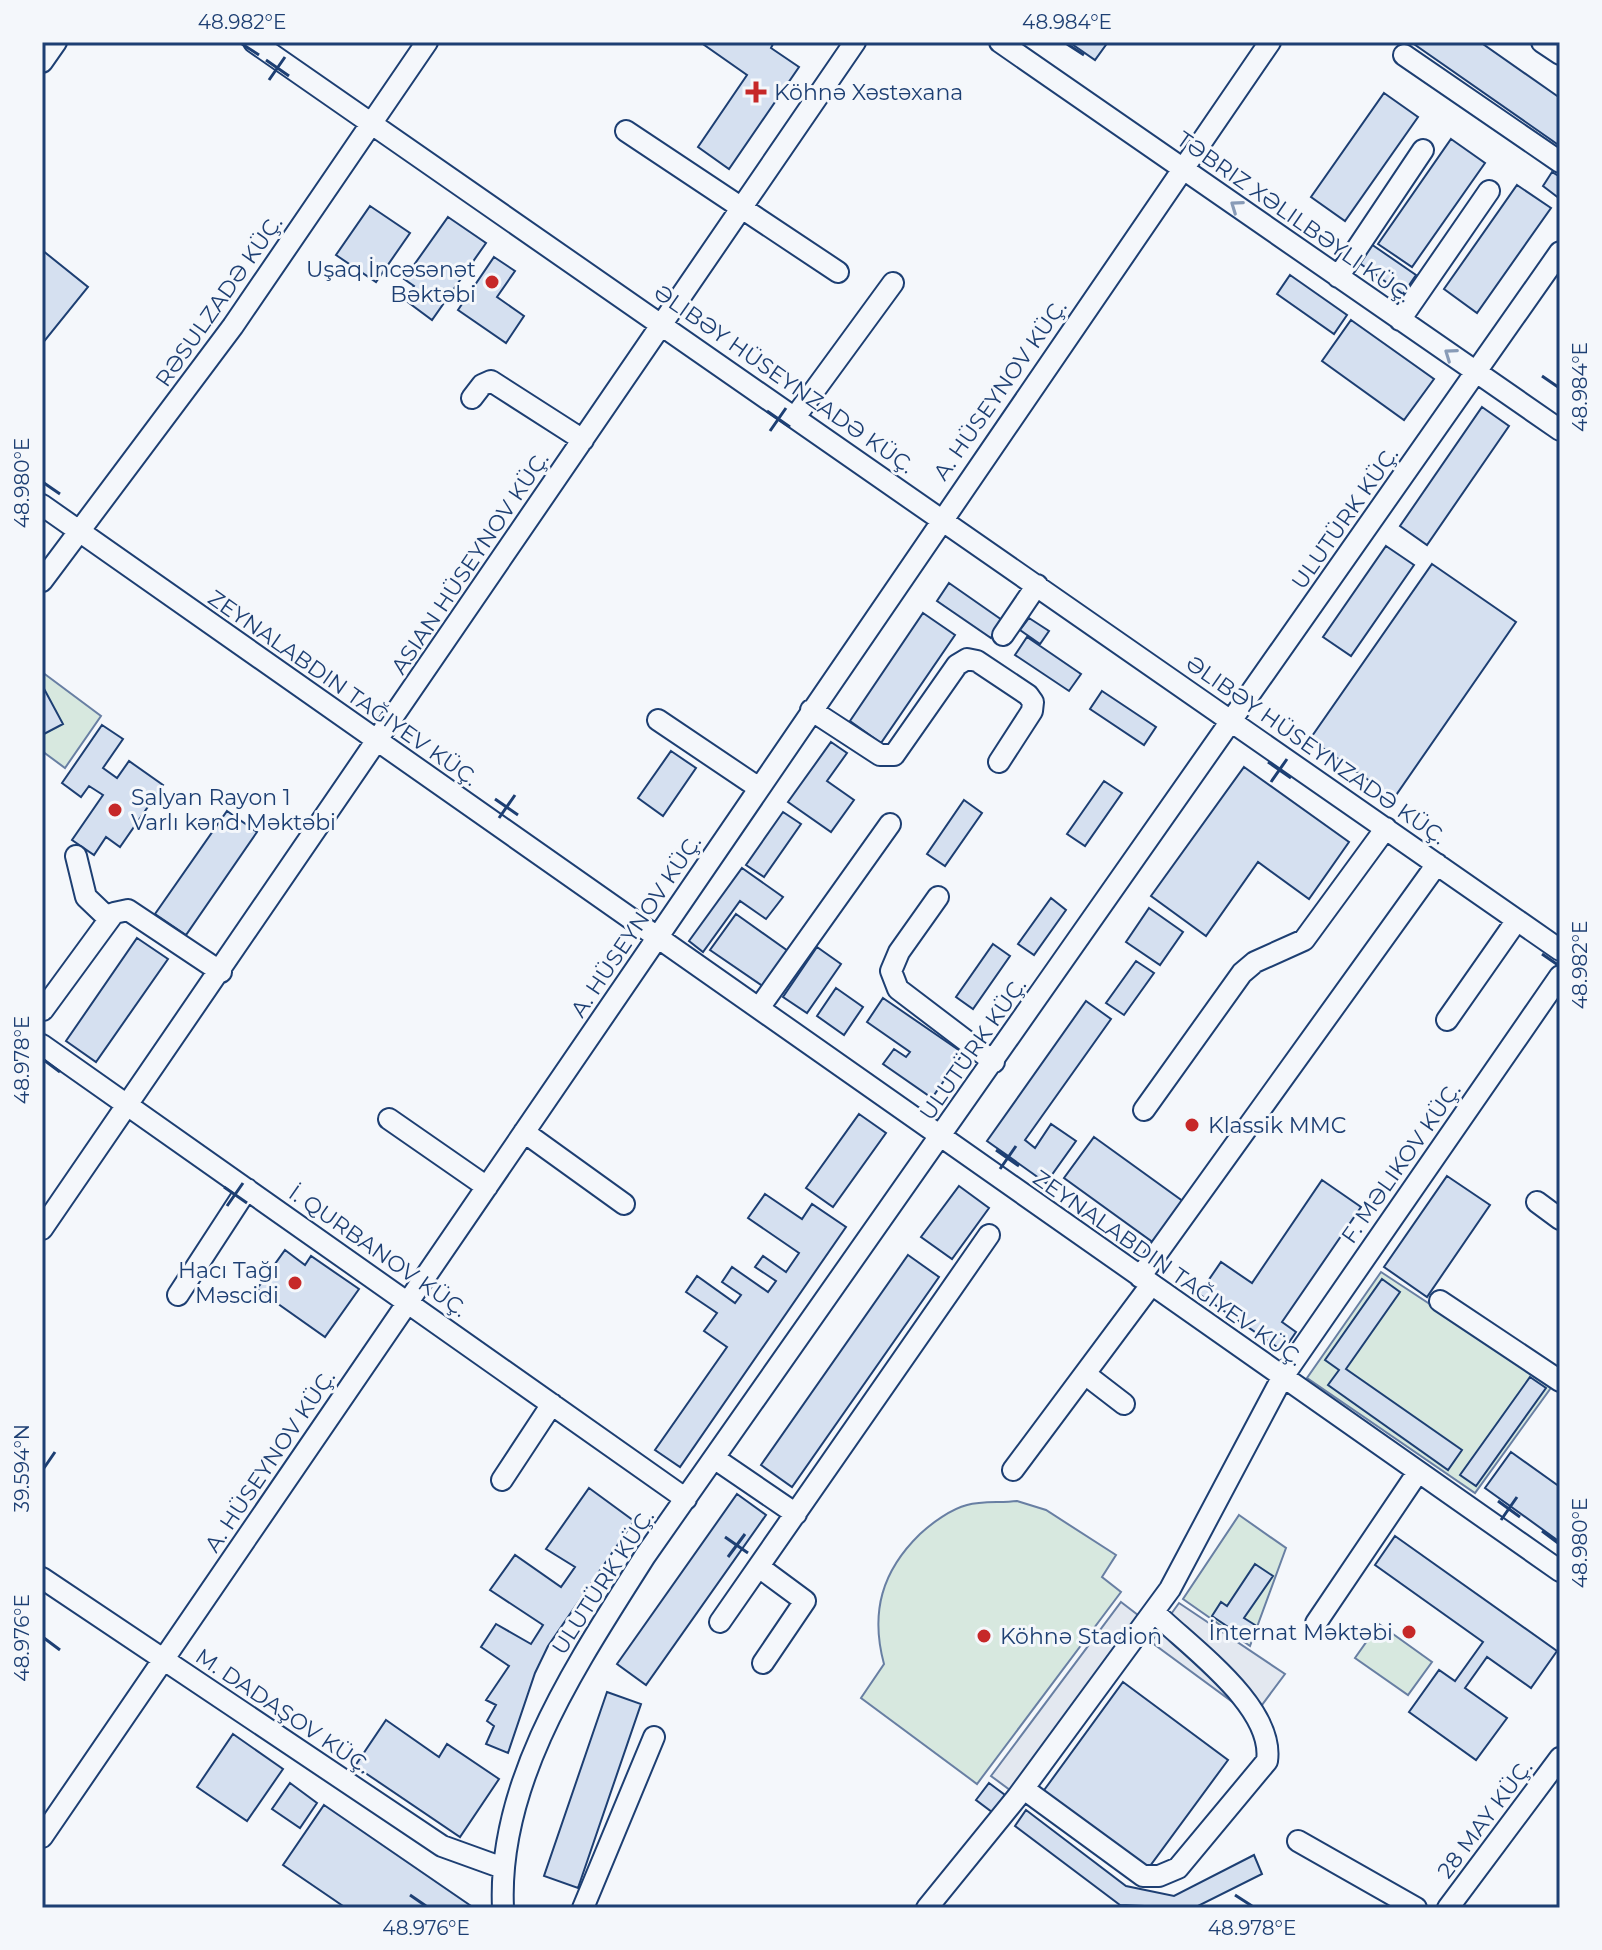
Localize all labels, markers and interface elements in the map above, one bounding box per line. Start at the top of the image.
text: 48.982°E [198,10,286,34]
text: 48.984°E [1022,10,1112,34]
place label: Köhnə Xəstəxana [774,79,963,106]
marker: Köhnə Xəstəxana [745,81,767,103]
street label: TƏBRIZ XƏLILBƏYLI KÜÇ. [1171,126,1417,308]
one-way arrow [1230,201,1244,216]
street label: RƏSULZADƏ KÜÇ. [150,210,288,392]
place label: Uşaq İncəsənət Bəktəbi [306,256,476,308]
marker: Uşaq İncəsənət Bəktəbi [483,273,501,291]
street label: ƏLIBƏY HÜSEYNZADƏ KÜÇ. [649,279,919,479]
street label: A. HÜSEYNOV KÜÇ. [927,294,1073,486]
text: 48.984°E [1568,342,1592,432]
one-way arrow [1444,349,1458,364]
text: 48.980°E [10,438,34,528]
street label: ULUTÜRK KÜÇ. [1286,442,1404,594]
street label: ASIAN HÜSEYNOV KÜÇ. [385,447,555,679]
street label: ZEYNALABDIN TAĞIYEV KÜÇ. [203,584,483,792]
street label: ƏLIBƏY HÜSEYNZADƏ KÜÇ. [1181,650,1451,850]
place label: Salyan Rayon 1 Varlı kənd Məktəbi [131,784,336,836]
marker: Salyan Rayon 1 Varlı kənd Məktəbi [106,801,124,819]
street label: A. HÜSEYNOV KÜÇ. [565,830,707,1022]
text: 48.982°E [1568,921,1592,1009]
street label: ULUTÜRK KÜÇ. [914,973,1032,1125]
text: 48.978°E [10,1016,34,1104]
street label: F. MƏLIKOV KÜÇ. [1335,1077,1467,1249]
place label: Klassik MMC [1208,1112,1346,1139]
marker: Klassik MMC [1183,1116,1201,1134]
street label: ZEYNALABDIN TAĞIYEV KÜÇ. [1028,1164,1308,1372]
street label: İ. QURBANOV KÜÇ. [284,1179,472,1323]
place label: Hacı Tağı Məscidi [178,1257,279,1309]
marker: Hacı Tağı Məscidi [286,1274,304,1292]
street label: A. HÜSEYNOV KÜÇ. [199,1365,341,1557]
text: 39.594°N [10,1424,34,1512]
text: 48.980°E [1568,1498,1592,1588]
street label: ULUTÜRK KÜÇ. [546,1504,660,1660]
text: 48.976°E [10,1594,34,1682]
place label: İnternat Məktəbi [1208,1619,1393,1646]
place label: Köhnə Stadion [1000,1623,1162,1650]
marker: İnternat Məktəbi [1400,1623,1418,1641]
marker: Köhnə Stadion [975,1627,993,1645]
street label: M. DADAŞOV KÜÇ. [190,1643,376,1779]
street label: 28 MAY KÜÇ. [1432,1754,1538,1884]
text: 48.976°E [382,1916,470,1940]
text: 48.978°E [1208,1916,1296,1940]

